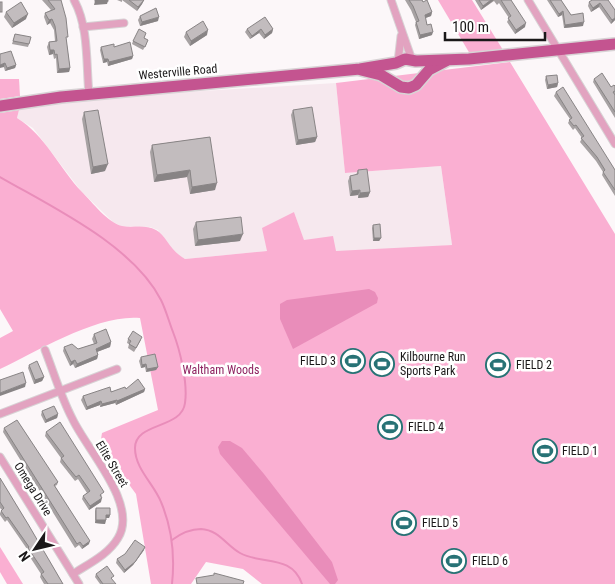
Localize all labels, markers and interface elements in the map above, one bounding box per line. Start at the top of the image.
scale bar [445,10,545,42]
text: 100 m [452,18,489,36]
street label: Westerville Road [138,62,218,82]
sports icon: FIELD 3 [340,348,366,374]
place label: Kilbourne Run Sports Park [400,350,466,378]
sports icon: Kilbourne Run Sports Park [369,351,395,377]
sports icon: FIELD 2 [485,352,511,378]
place label: FIELD 3 [300,354,336,368]
place label: FIELD 2 [516,358,552,372]
park label: Waltham Woods [183,363,259,377]
sports icon: FIELD 4 [377,414,403,440]
place label: FIELD 4 [408,420,444,434]
street label: Elite Street [93,438,131,490]
sports icon: FIELD 1 [532,438,558,464]
place label: FIELD 1 [562,444,598,458]
street label: Omega Drive [11,460,55,519]
sports icon: FIELD 5 [391,510,417,536]
place label: FIELD 5 [422,516,458,530]
north arrow [10,524,60,574]
text: N [15,548,33,565]
sports icon: FIELD 6 [441,548,467,574]
place label: FIELD 6 [472,554,508,568]

